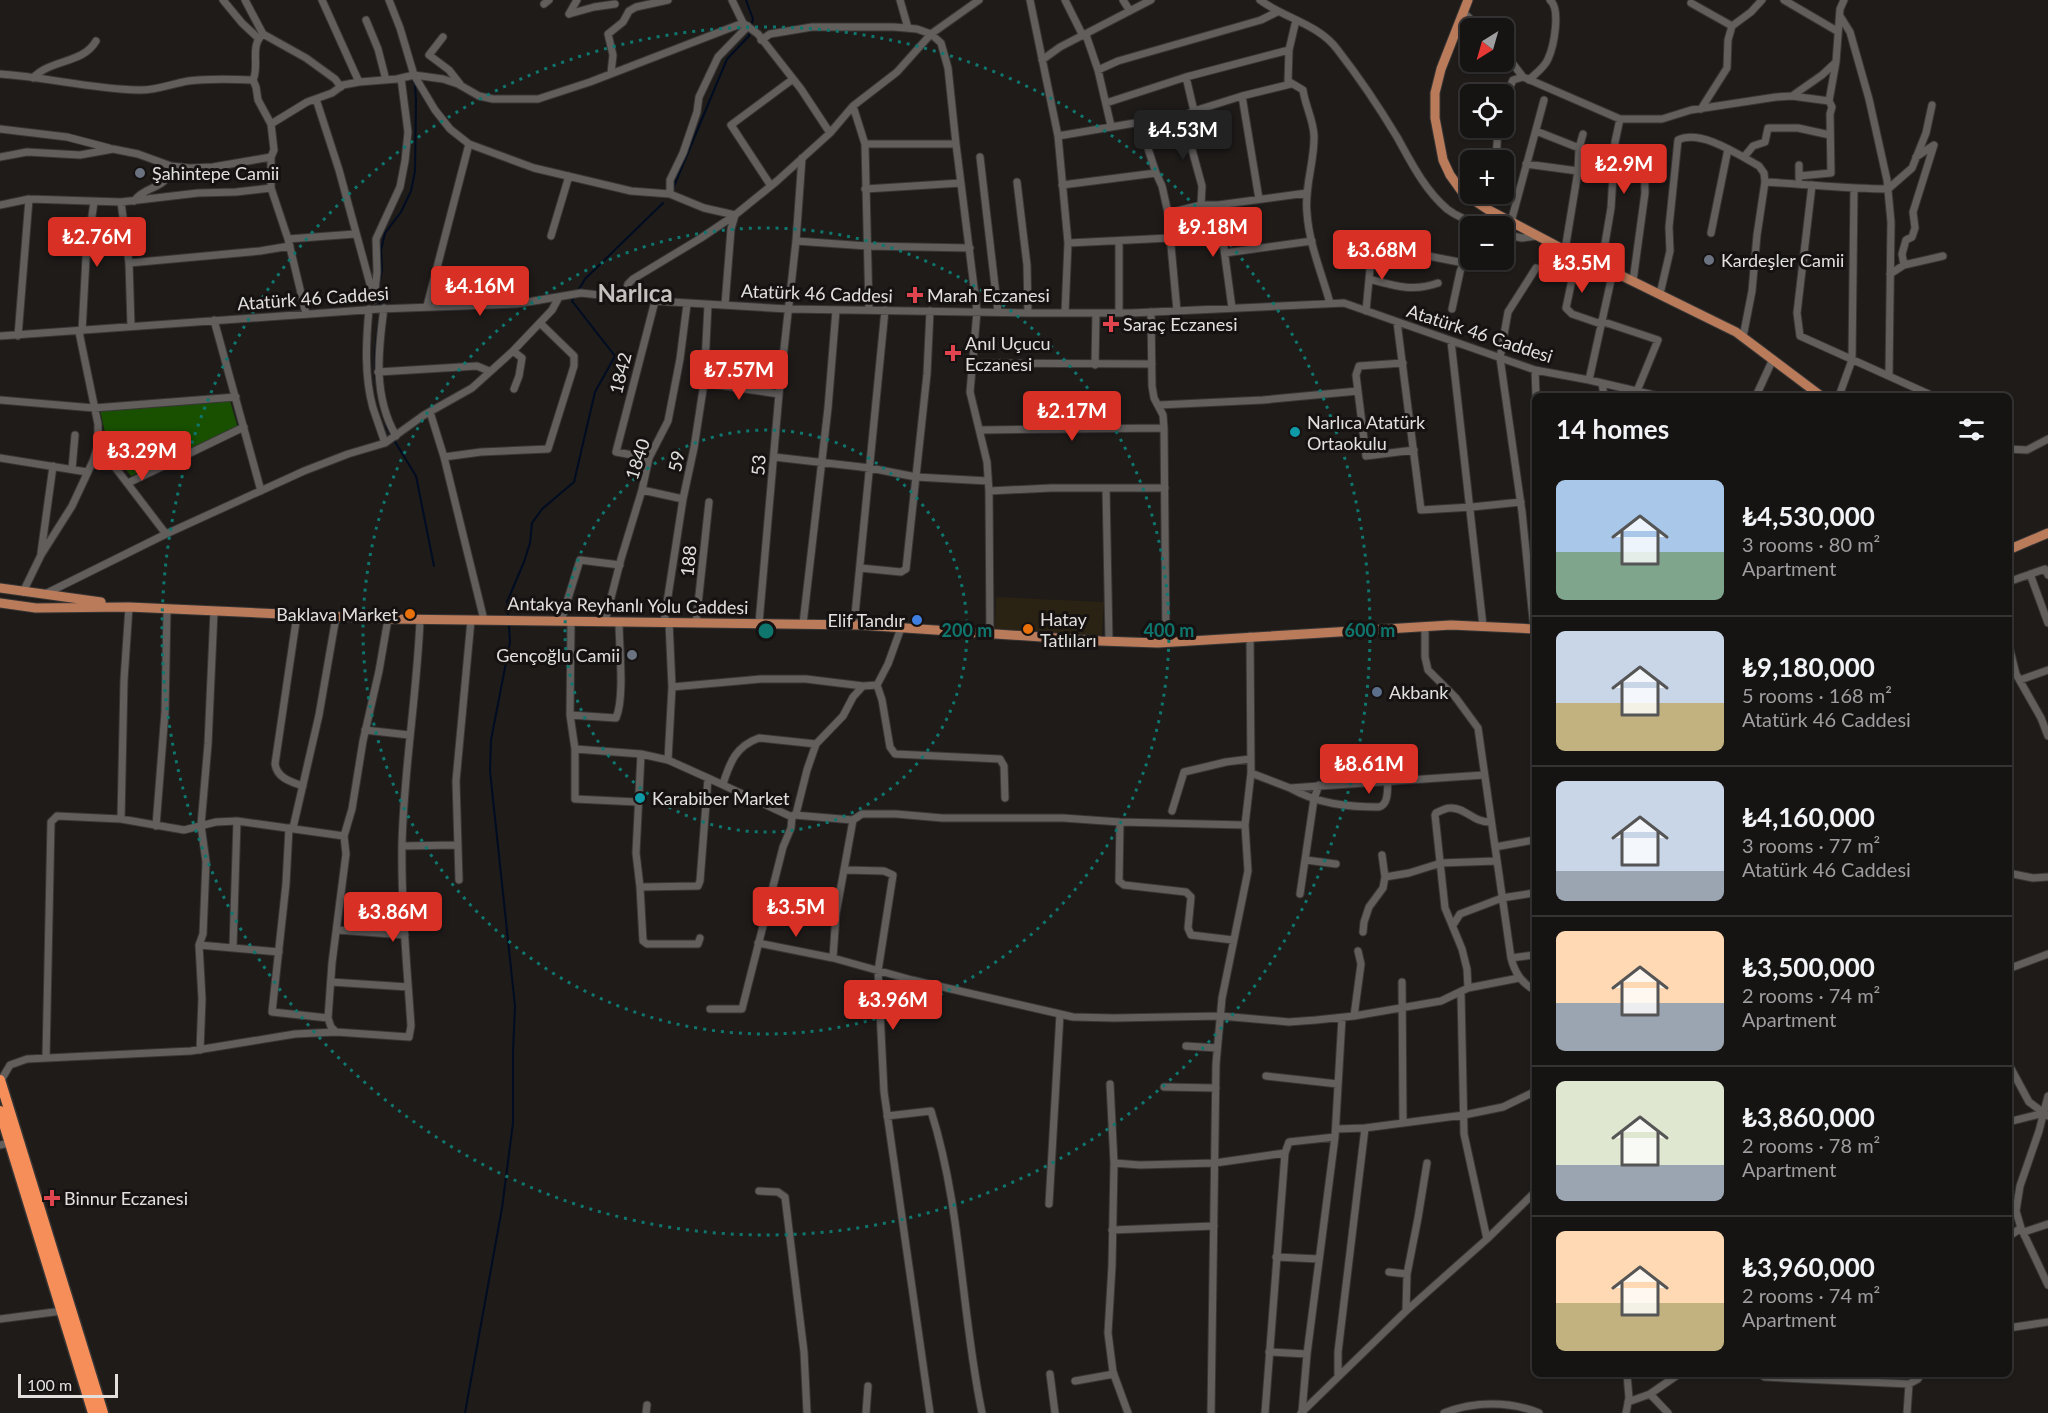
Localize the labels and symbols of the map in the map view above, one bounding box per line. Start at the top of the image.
north arrow [1460,18,1514,72]
pin: ₺4.53M [1134,110,1232,161]
pin: ₺2.9M [1582,144,1666,195]
place label: Şahintepe Camii [152,162,279,184]
marker: Şahintepe Camii [133,166,147,180]
pin: ₺9.18M [1164,207,1262,258]
pin: ₺2.76M [48,217,146,268]
pin: ₺3.68M [1333,230,1431,281]
pin: ₺3.5M [1540,243,1624,294]
place label: Kardeşler Camii [1721,249,1844,271]
marker: Kardeşler Camii [1702,253,1716,267]
pin: ₺4.16M [431,266,529,317]
district label: Narlıca [597,278,673,307]
street label: Atatürk 46 Caddesi [741,279,893,307]
street label: Atatürk 46 Caddesi [236,282,390,314]
place label: Marah Eczanesi [927,284,1050,306]
marker: Marah Eczanesi [908,288,922,302]
street label: Atatürk 46 Caddesi [1404,299,1556,367]
place label: Saraç Eczanesi [1123,313,1237,335]
marker: Saraç Eczanesi [1104,317,1118,331]
place label: Anıl Uçucu Eczanesi [965,332,1051,375]
marker: Anıl Uçucu Eczanesi [946,346,960,360]
street label: 1842 [604,350,636,396]
pin: ₺7.57M [690,350,788,401]
pin: ₺2.17M [1023,391,1121,442]
place label: Narlıca Atatürk Ortaokulu [1307,411,1426,454]
marker: Narlıca Atatürk Ortaokulu [1288,425,1302,439]
pin: ₺3.29M [93,431,191,482]
street label: 1840 [620,436,654,482]
street label: 59 [663,448,689,474]
street label: 53 [746,454,770,476]
street label: 188 [675,544,701,578]
street label: Antakya Reyhanlı Yolu Caddesi [507,592,749,618]
place label: Baklava Market [276,603,399,625]
marker: Baklava Market [403,607,417,621]
place label: Hatay Tatlıları [1040,608,1097,651]
place label: Elif Tandır [828,609,905,631]
marker: Elif Tandır [910,613,924,627]
text: 200 m [942,619,992,641]
text: 400 m [1144,619,1194,641]
text: 600 m [1345,619,1395,641]
centre of rings [756,621,776,641]
marker: Hatay Tatlıları [1021,622,1035,636]
place label: Gençoğlu Camii [496,644,620,666]
marker: Gençoğlu Camii [625,648,639,662]
place label: Akbank [1389,681,1449,703]
marker: Akbank [1370,685,1384,699]
pin: ₺8.61M [1320,744,1418,795]
place label: Karabiber Market [652,787,790,809]
marker: Karabiber Market [633,791,647,805]
pin: ₺3.5M [754,887,838,938]
pin: ₺3.86M [344,892,442,943]
pin: ₺3.96M [844,980,942,1031]
place label: Binnur Eczanesi [64,1187,188,1209]
marker: Binnur Eczanesi [45,1191,59,1205]
scale bar [18,1371,118,1398]

